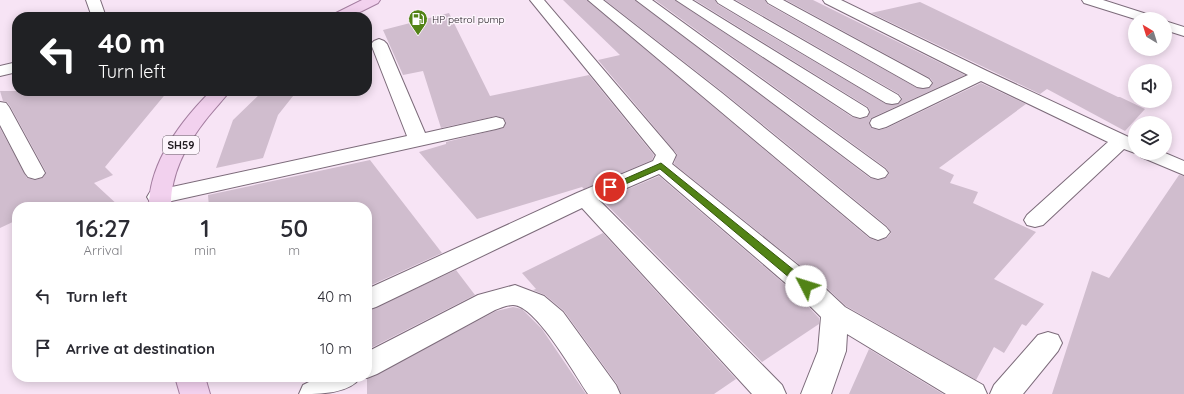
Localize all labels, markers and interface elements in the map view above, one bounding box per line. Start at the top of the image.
fuel station icon: HP petrol pump [407,8,429,36]
north arrow [1128,12,1172,56]
map controls [1128,12,1172,160]
place label: HP petrol pump [432,13,505,26]
text: 40 m [98,25,165,60]
icon: left [32,28,84,80]
text: Turn left [98,60,166,83]
button: sound [1128,64,1172,108]
button: layers [1128,116,1172,160]
road number: SH59 [163,136,199,154]
pin [593,170,627,204]
icon: arrive [599,176,621,198]
text: 16:27 [76,213,130,243]
text: 1 [201,213,210,243]
text: 50 [280,213,308,243]
text: Arrival [84,242,122,258]
text: min [194,242,216,258]
text: m [288,242,300,258]
position arrow [785,265,827,307]
icon: left [32,285,54,307]
text: Turn left [66,287,128,306]
text: 40 m [317,287,352,306]
icon: arrive [32,337,54,359]
text: Arrive at destination [66,339,215,358]
text: 10 m [320,339,352,358]

